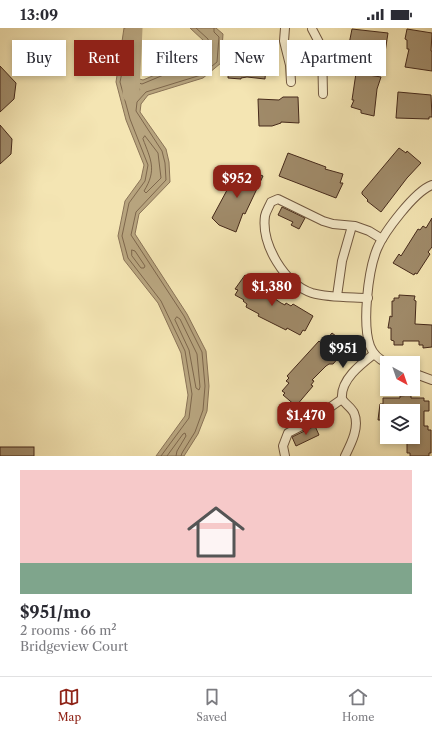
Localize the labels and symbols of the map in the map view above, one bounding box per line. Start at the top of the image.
pin: $952 [213,165,261,199]
pin: $1,380 [239,273,305,307]
pin: $951 [319,335,367,369]
north arrow [380,356,420,396]
pin: $1,470 [273,402,339,436]

